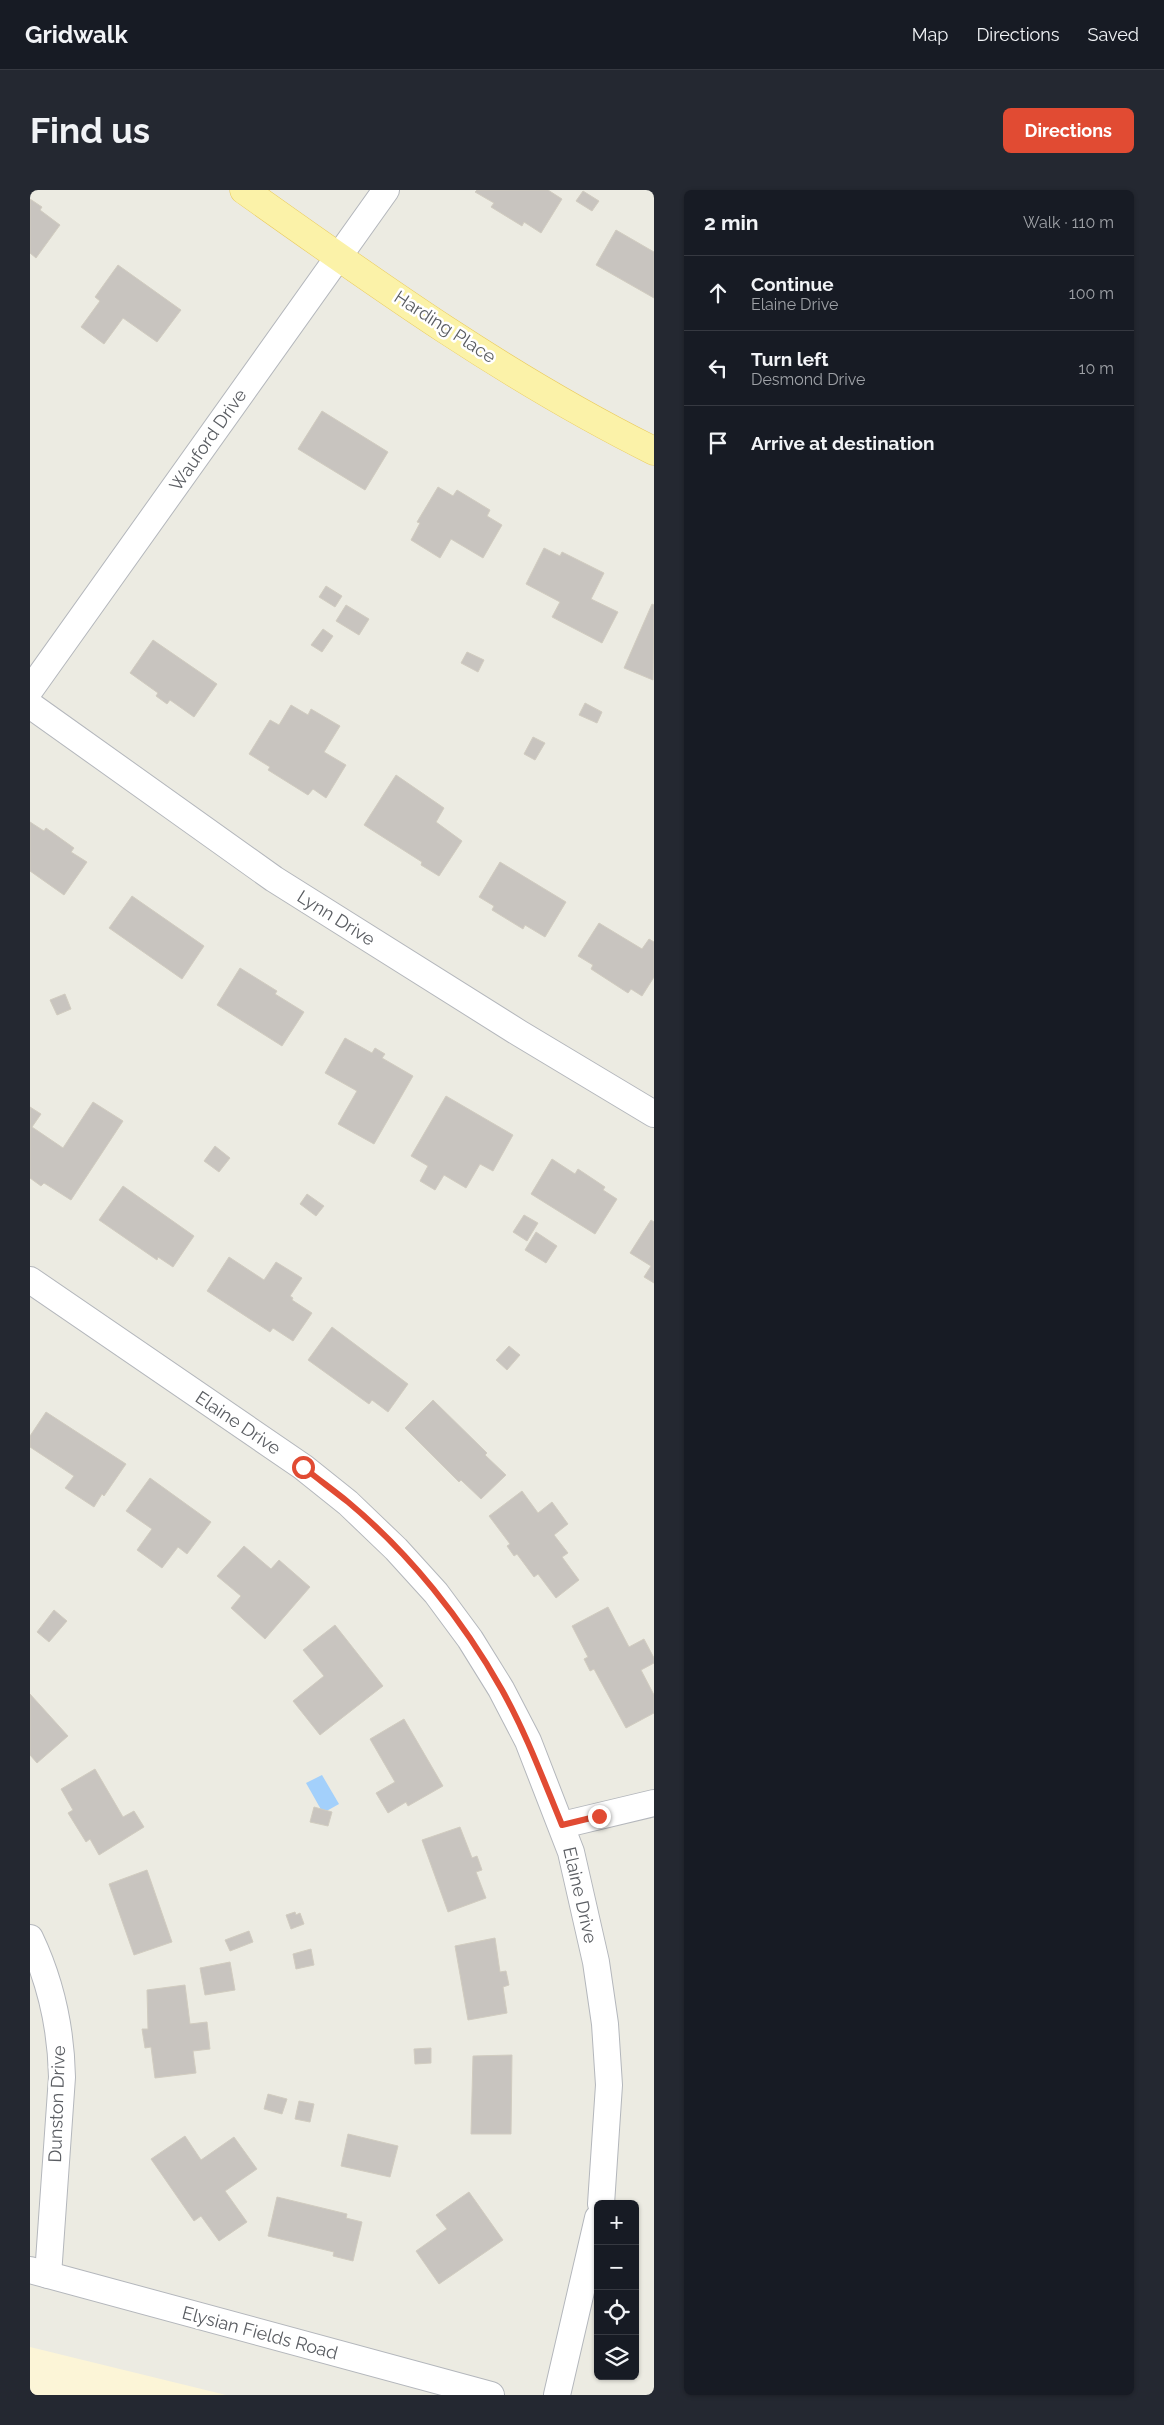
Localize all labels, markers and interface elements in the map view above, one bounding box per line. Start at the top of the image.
text: Gridwalk [25,20,128,49]
text: Map [912,24,948,45]
text: Directions [976,24,1060,45]
text: Saved [1088,24,1139,45]
button: Directions [1003,108,1134,153]
text: Find us [30,110,150,151]
text: 2 min [704,210,758,235]
text: Walk · 110 m [1023,213,1114,232]
text: Continue [751,273,834,295]
icon: ahead [704,279,732,307]
text: 100 m [1069,284,1114,303]
street label: Harding Place [391,286,500,367]
text: Elaine Drive [751,295,838,314]
text: Turn left [751,348,828,370]
icon: left [704,354,732,382]
text: 10 m [1079,359,1114,378]
text: Desmond Drive [751,370,865,389]
street label: Wauford Drive [165,384,251,495]
icon: arrive [704,429,732,457]
text: Arrive at destination [751,432,935,454]
street label: Lynn Drive [294,886,379,950]
street label: Elaine Drive [192,1386,285,1459]
route start [292,1456,315,1479]
route end [588,1805,611,1828]
street label: Elaine Drive [559,1845,602,1946]
street label: Dunston Drive [44,2045,69,2163]
map controls [594,2200,639,2380]
button: + [594,2200,639,2245]
button: − [594,2245,639,2290]
button: locate [594,2290,639,2335]
street label: Elysian Fields Road [180,2302,340,2363]
button: layers [594,2335,639,2380]

